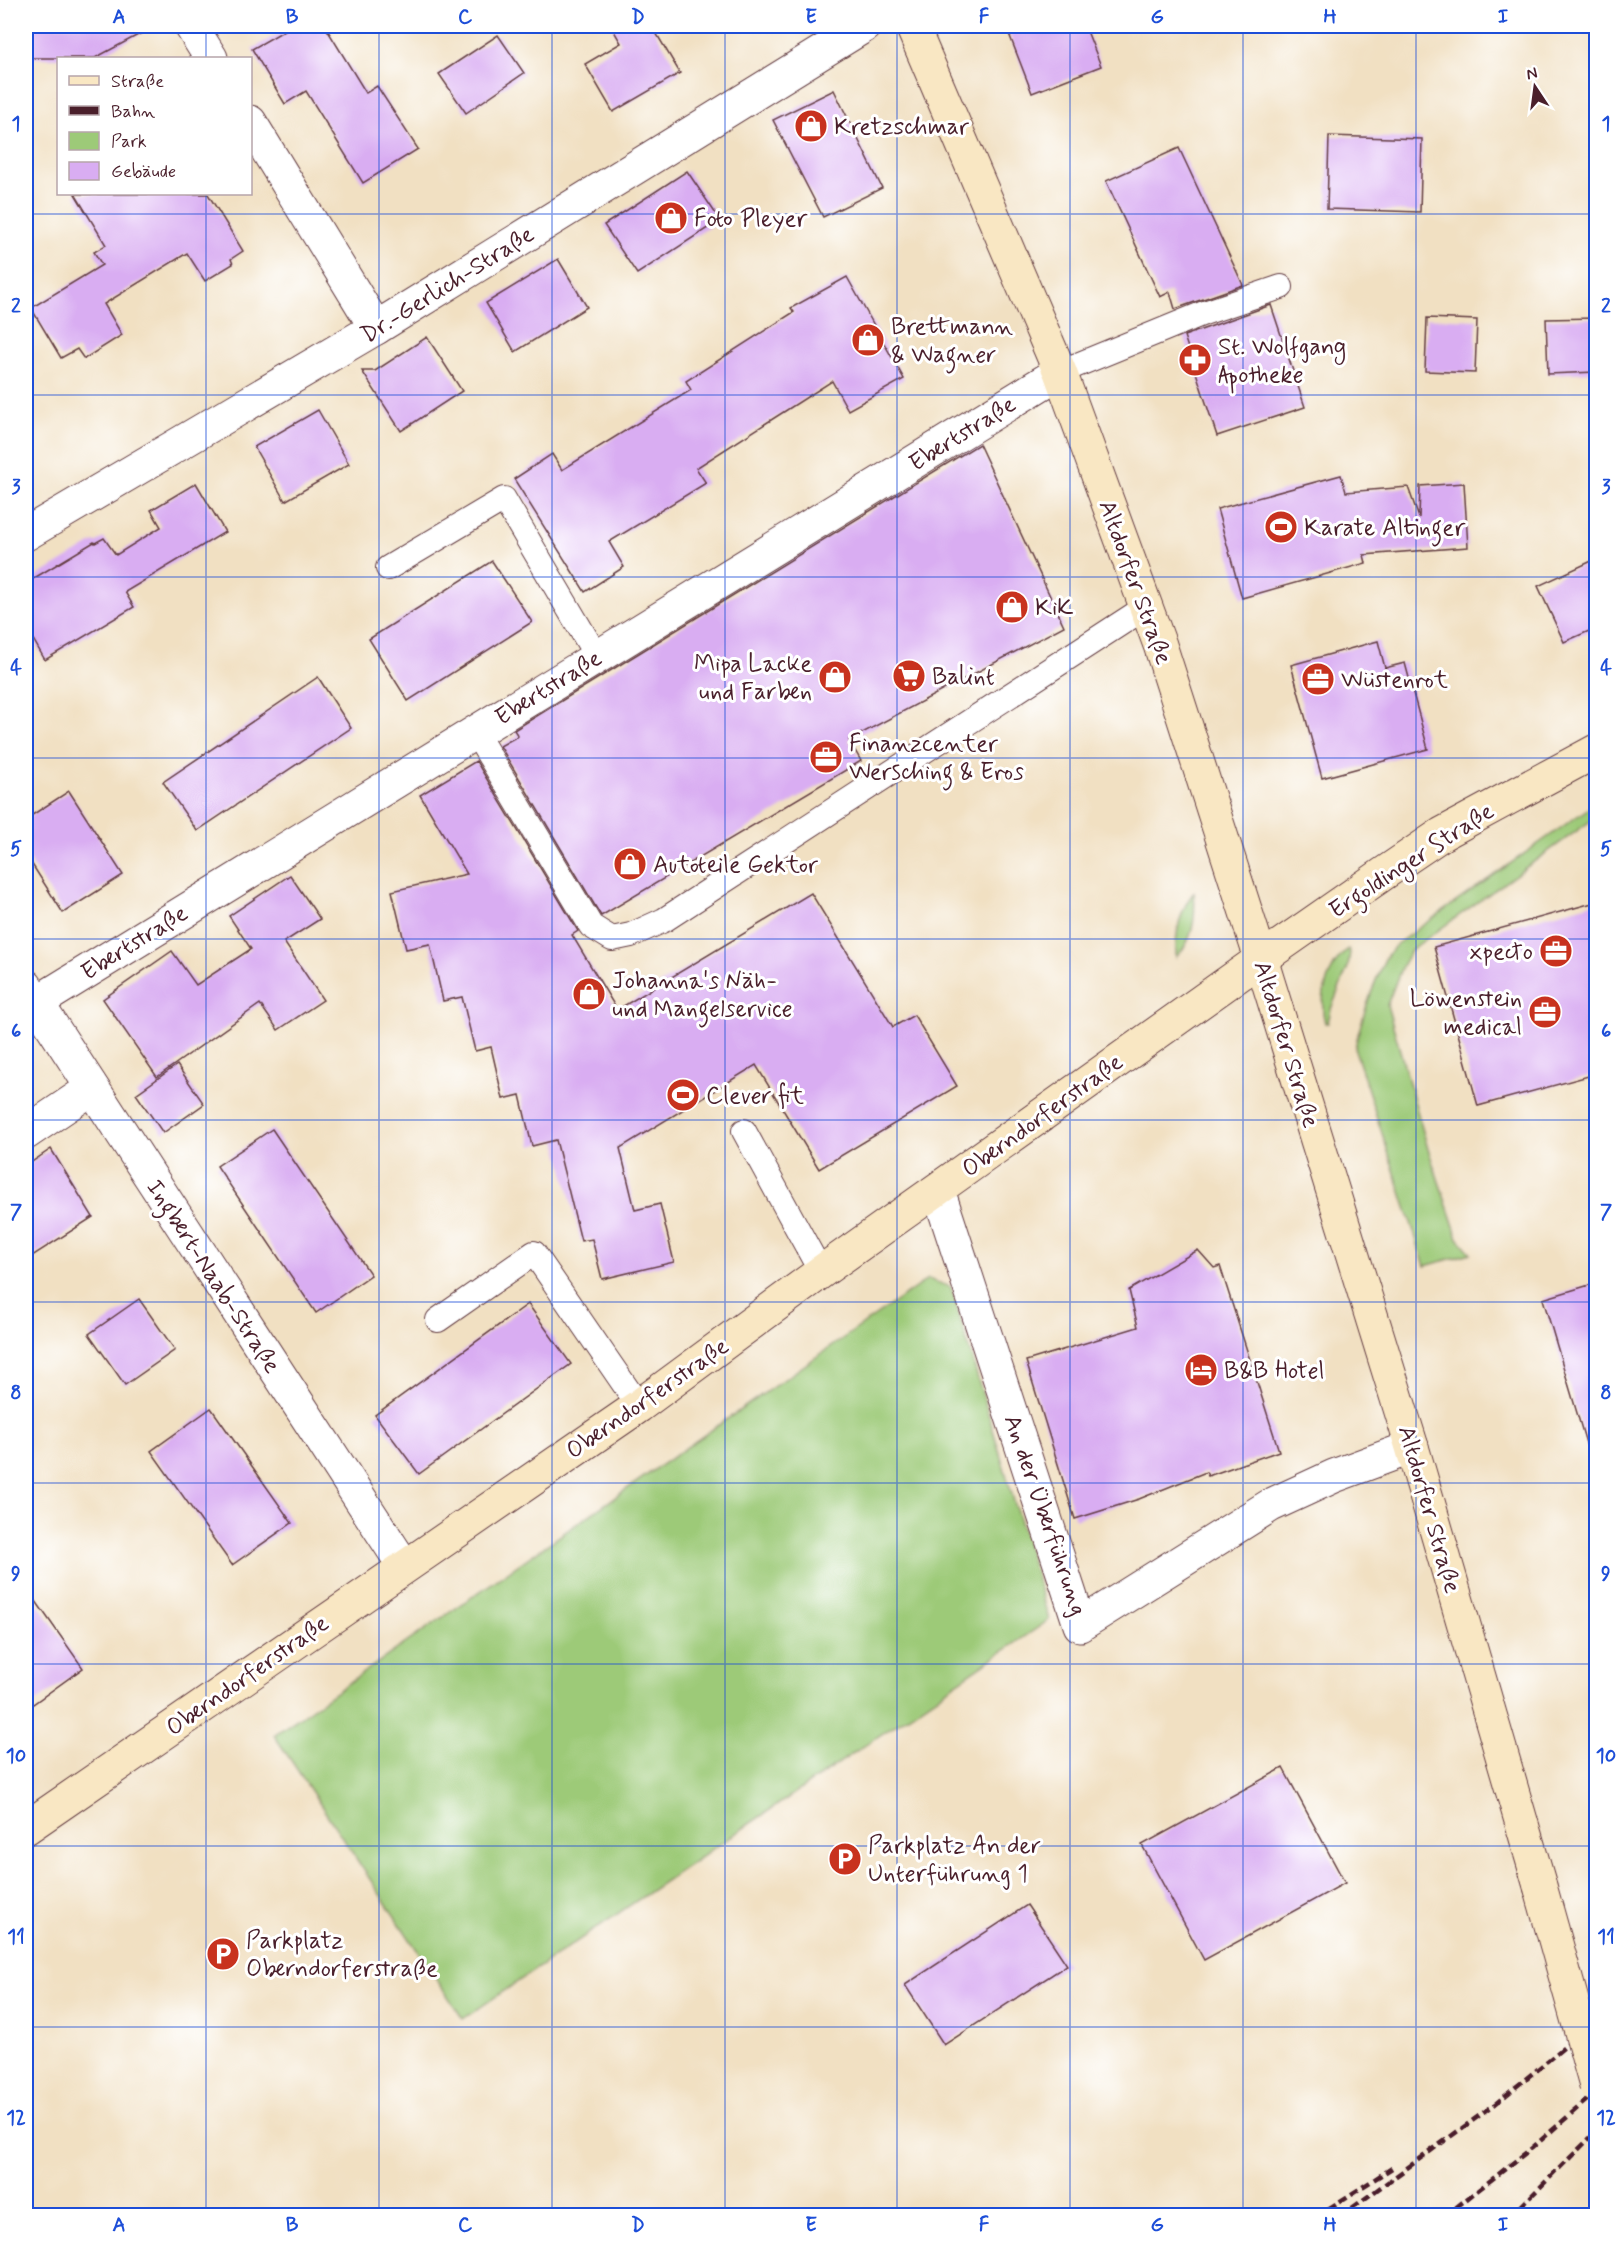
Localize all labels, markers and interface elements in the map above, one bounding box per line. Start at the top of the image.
text: A [112,4,126,31]
text: B [286,4,299,31]
text: C [458,4,473,31]
text: D [631,4,645,31]
text: E [805,4,817,31]
text: F [979,4,990,31]
text: G [1150,4,1164,31]
text: H [1323,4,1337,31]
text: I [1498,4,1508,31]
legend [57,57,252,195]
north arrow [1505,57,1565,117]
text: N [1524,62,1540,85]
text: Straße [111,70,164,94]
text: Bahn [111,100,155,124]
shop icon: Kretzschmar [793,108,829,144]
text: 1 [12,111,20,138]
text: 1 [1602,111,1610,138]
place label: Kretzschmar [834,112,969,143]
text: Park [111,130,147,154]
text: Gebäude [111,160,176,184]
shop icon: Foto Pleyer [653,200,689,236]
place label: Foto Pleyer [694,204,808,235]
street label: Dr.-Gerlich-Straße [355,219,541,351]
text: 2 [11,293,21,320]
text: 2 [1601,293,1611,320]
place label: Brettmann & Wagner [891,312,1013,374]
shop icon: Brettmann & Wagner [850,322,886,358]
place label: St. Wolfgang Apotheke [1218,332,1346,394]
pharmacy icon: St. Wolfgang Apotheke [1177,342,1213,378]
street label: Ebertstraße [904,389,1022,479]
text: 3 [11,474,21,501]
text: 3 [1601,474,1611,501]
street label: Altdorfer Straße [1090,496,1179,669]
sports icon: Karate Altinger [1263,509,1299,545]
place label: Karate Altinger [1304,513,1466,547]
shop icon: KiK [994,589,1030,625]
place label: KiK [1035,593,1074,624]
street label: Ebertstraße [490,643,608,733]
place label: Mipa Lacke und Farben [694,649,812,708]
text: 4 [10,655,22,682]
text: 4 [1600,655,1612,682]
supermarket icon: Balint [891,658,927,694]
shop icon: Mipa Lacke und Farben [817,659,853,695]
office icon: Wüstenrot [1300,661,1336,697]
place label: Balint [932,662,995,693]
place label: Wüstenrot [1341,665,1448,696]
place label: Finanzcenter Wersching & Eros [849,729,1024,791]
office icon: Finanzcenter Wersching & Eros [808,739,844,775]
street label: Ergoldinger Straße [1323,796,1502,929]
text: 5 [10,836,22,863]
text: 5 [1600,836,1612,863]
shop icon: Autoteile Gektor [612,846,648,882]
place label: Autoteile Gektor [653,850,818,881]
street label: Ebertstraße [76,898,194,988]
office icon: xpecto [1538,933,1574,969]
place label: xpecto [1469,937,1533,968]
street label: Altdorfer Straße [1245,957,1326,1132]
place label: Johanna's Näh- und Mangelservice [612,966,793,1028]
shop icon: Johanna's Näh- und Mangelservice [571,976,607,1012]
place label: Löwenstein medical [1410,984,1522,1043]
office icon: Löwenstein medical [1527,994,1563,1030]
text: 6 [11,1018,21,1045]
text: 6 [1601,1018,1611,1045]
street label: Oberndorferstraße [956,1047,1130,1185]
sports icon: Clever fit [665,1077,701,1113]
place label: Clever fit [706,1081,804,1112]
street label: Ingbert-Naab-Straße [136,1174,287,1381]
text: 7 [10,1199,22,1226]
text: 7 [1600,1199,1612,1226]
street label: Oberndorferstraße [560,1331,735,1467]
hotel icon: B&B Hotel [1183,1352,1219,1388]
place label: B&B Hotel [1224,1356,1325,1387]
text: 8 [10,1380,22,1407]
text: 8 [1600,1380,1612,1407]
street label: An der Überführung [996,1411,1093,1620]
street label: Altdorfer Straße [1390,1422,1467,1597]
text: 9 [11,1561,21,1588]
text: 9 [1601,1561,1611,1588]
street label: Oberndorferstraße [160,1608,335,1744]
text: 10 [6,1743,26,1770]
text: 10 [1596,1743,1616,1770]
place label: Parkplatz An der Unterführung 1 [868,1831,1041,1890]
parking icon: Parkplatz An der Unterführung 1 [827,1841,863,1877]
text: 11 [7,1924,25,1951]
text: 11 [1597,1924,1615,1951]
place label: Parkplatz Oberndorferstraße [246,1926,438,1985]
parking icon: Parkplatz Oberndorferstraße [205,1936,241,1972]
text: 12 [6,2105,26,2132]
text: 12 [1596,2105,1616,2132]
text: A [112,2212,126,2239]
text: B [286,2212,299,2239]
text: C [458,2212,473,2239]
text: D [631,2212,645,2239]
text: E [805,2212,817,2239]
text: F [979,2212,990,2239]
text: G [1150,2212,1164,2239]
text: H [1323,2212,1337,2239]
text: I [1498,2212,1508,2239]

